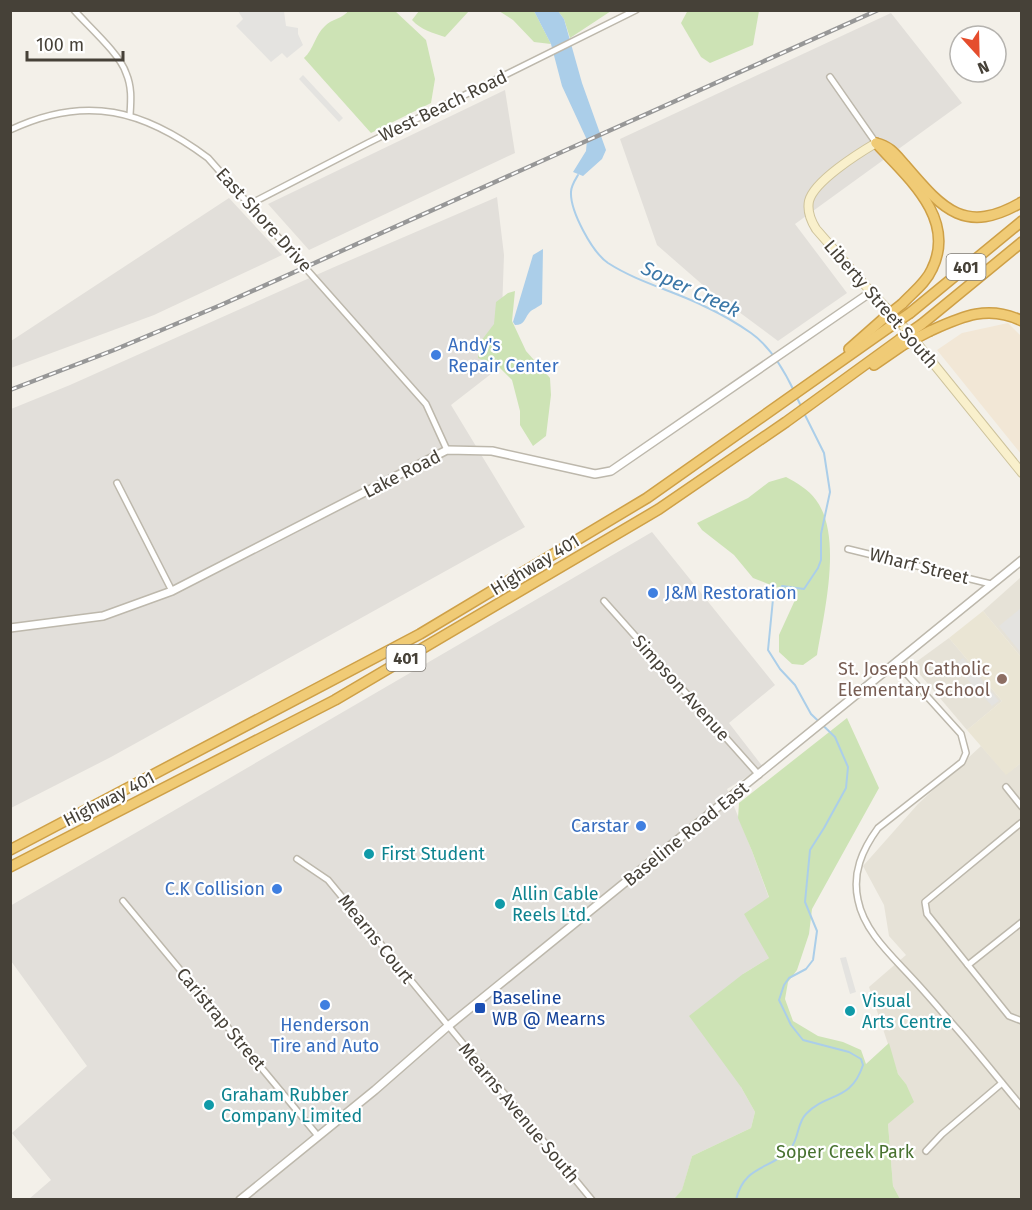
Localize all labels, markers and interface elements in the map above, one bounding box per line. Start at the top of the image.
scale bar [27,24,123,62]
north arrow [948,24,1008,84]
text: 100 m [36,34,84,56]
text: N [975,57,992,78]
street label: West Beach Road [375,65,511,147]
street label: East Shore Drive [211,163,317,277]
street label: Liberty Street South [819,235,943,373]
road number: 401 [946,254,986,280]
water label: Soper Creek [637,255,744,322]
place label: Andy's Repair Center [448,334,559,377]
marker: Andy's Repair Center [429,348,443,362]
street label: Lake Road [360,445,444,503]
street label: Highway 401 [486,530,584,600]
street label: Wharf Street [867,543,972,589]
place label: J&M Restoration [665,582,797,604]
marker: J&M Restoration [646,586,660,600]
street label: Simpson Avenue [628,630,734,746]
road number: 401 [386,645,426,671]
place label: St. Joseph Catholic Elementary School [838,658,990,701]
marker: St. Joseph Catholic Elementary School [995,672,1009,686]
street label: Highway 401 [59,766,159,832]
street label: Baseline Road East [619,777,753,891]
place label: Carstar [571,815,629,837]
marker: Carstar [634,819,648,833]
place label: First Student [381,843,486,865]
marker: First Student [362,847,376,861]
place label: C.K Collision [165,878,265,900]
marker: C.K Collision [270,882,284,896]
place label: Allin Cable Reels Ltd. [512,883,599,926]
street label: Mearns Court [333,890,419,988]
marker: Allin Cable Reels Ltd. [493,897,507,911]
street label: Caristrap Street [172,963,271,1075]
place label: Baseline WB @ Mearns [492,987,605,1030]
place label: Visual Arts Centre [862,990,952,1033]
marker: Henderson Tire and Auto [318,998,332,1012]
marker: Baseline WB @ Mearns [473,1001,487,1015]
marker: Visual Arts Centre [843,1004,857,1018]
place label: Henderson Tire and Auto [271,1014,379,1057]
street label: Mearns Avenue South [454,1038,584,1188]
place label: Graham Rubber Company Limited [221,1084,362,1127]
marker: Graham Rubber Company Limited [202,1098,216,1112]
park label: Soper Creek Park [776,1141,915,1163]

